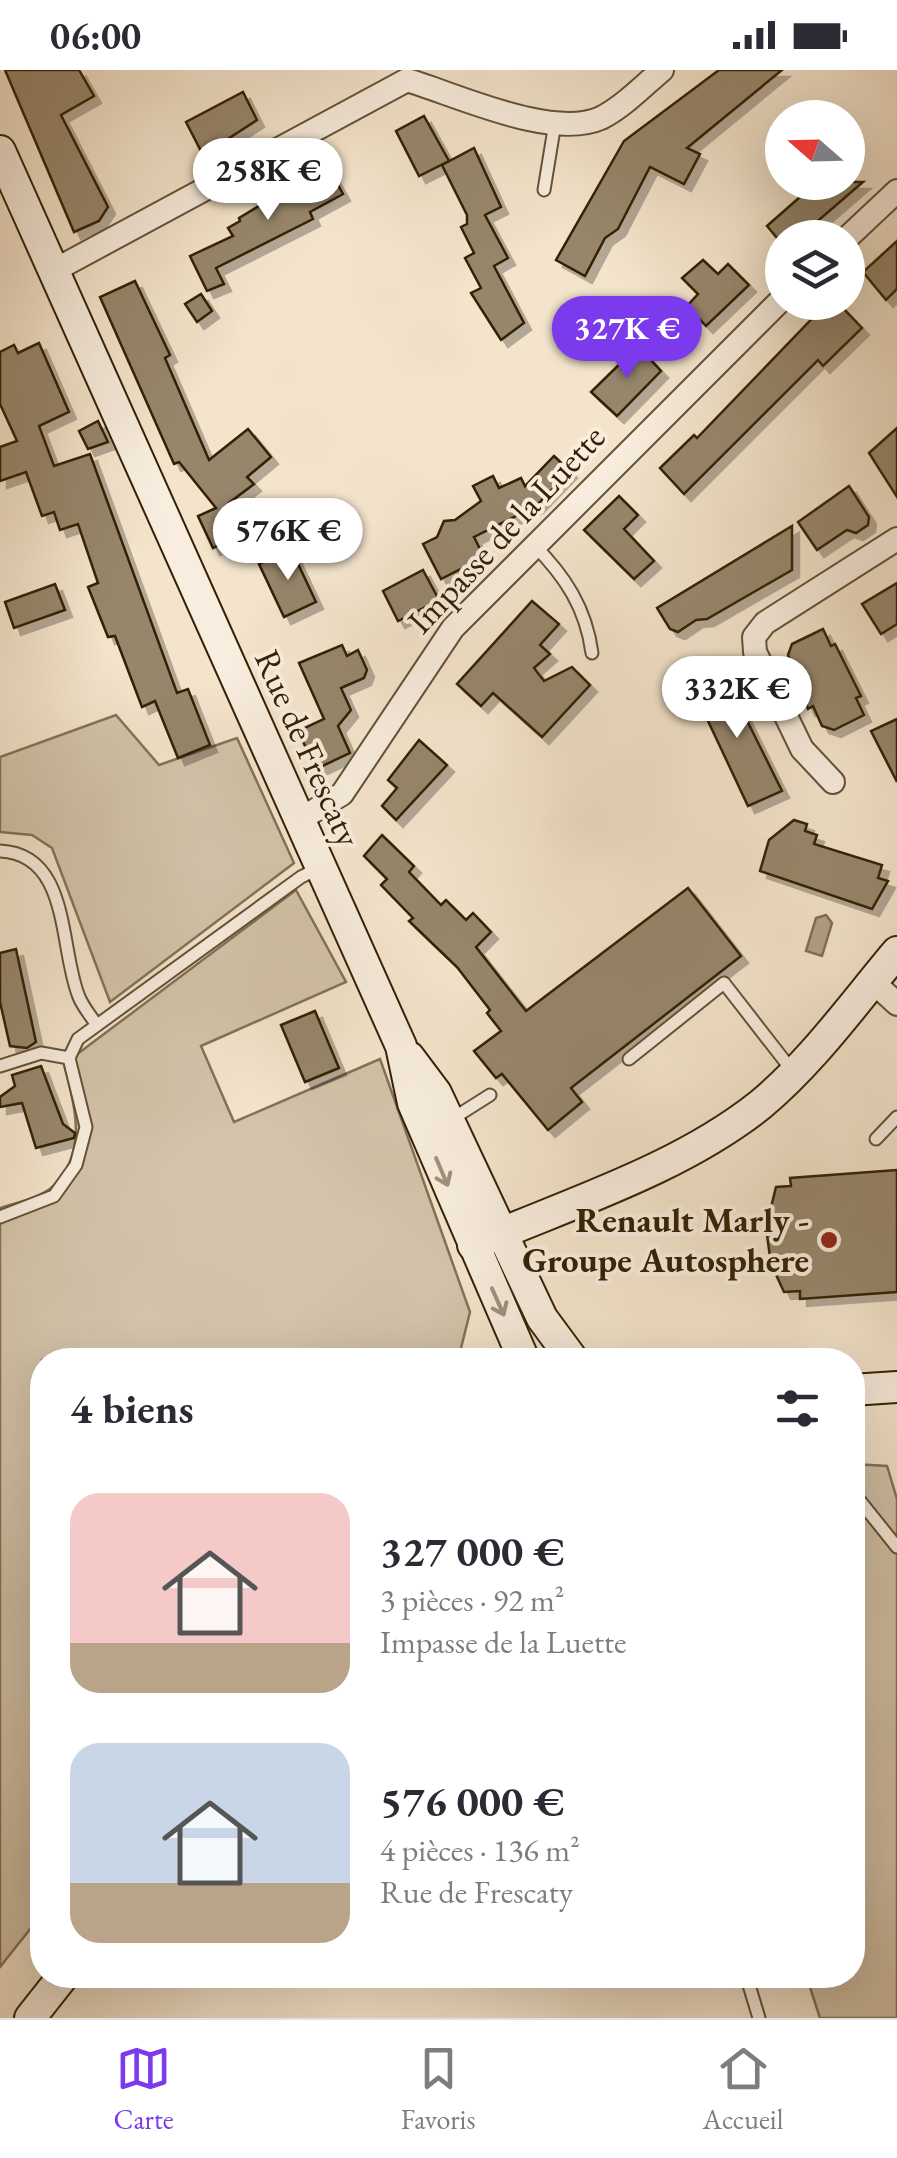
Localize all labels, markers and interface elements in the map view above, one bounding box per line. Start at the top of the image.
text: 06:00 [50,11,141,60]
north arrow [765,100,865,200]
map controls [765,100,865,320]
pin: 258K € [187,138,349,223]
text: 258K € [215,149,321,191]
button: layers [765,220,865,320]
pin: 327K € [546,296,708,381]
text: 327K € [574,307,680,349]
street label: Impasse de la Luette [397,415,614,643]
pin: 576K € [207,498,369,583]
text: 576K € [235,509,341,551]
street label: Rue de Frescaty [245,642,372,854]
pin: 332K € [656,656,818,741]
text: 332K € [684,667,790,709]
one-way arrow [434,1156,452,1187]
place label: Renault Marly - Groupe Autosphere [522,1197,809,1282]
marker: Renault Marly - Groupe Autosphere [818,1229,840,1251]
one-way arrow [490,1286,508,1317]
text: 4 biens [70,1381,194,1436]
icon: filters [770,1381,825,1436]
text: 327 000 € [380,1524,564,1579]
icon: home [150,1533,270,1653]
text: 3 pièces · 92 m² [380,1579,564,1621]
text: Impasse de la Luette [380,1621,627,1663]
text: 576 000 € [380,1774,564,1829]
icon: home [150,1783,270,1903]
text: 4 pièces · 136 m² [380,1829,580,1871]
text: Rue de Frescaty [380,1871,573,1913]
tab: Carte [114,2041,174,2137]
tab: Favoris [401,2041,476,2137]
tab: Accueil [703,2041,783,2137]

